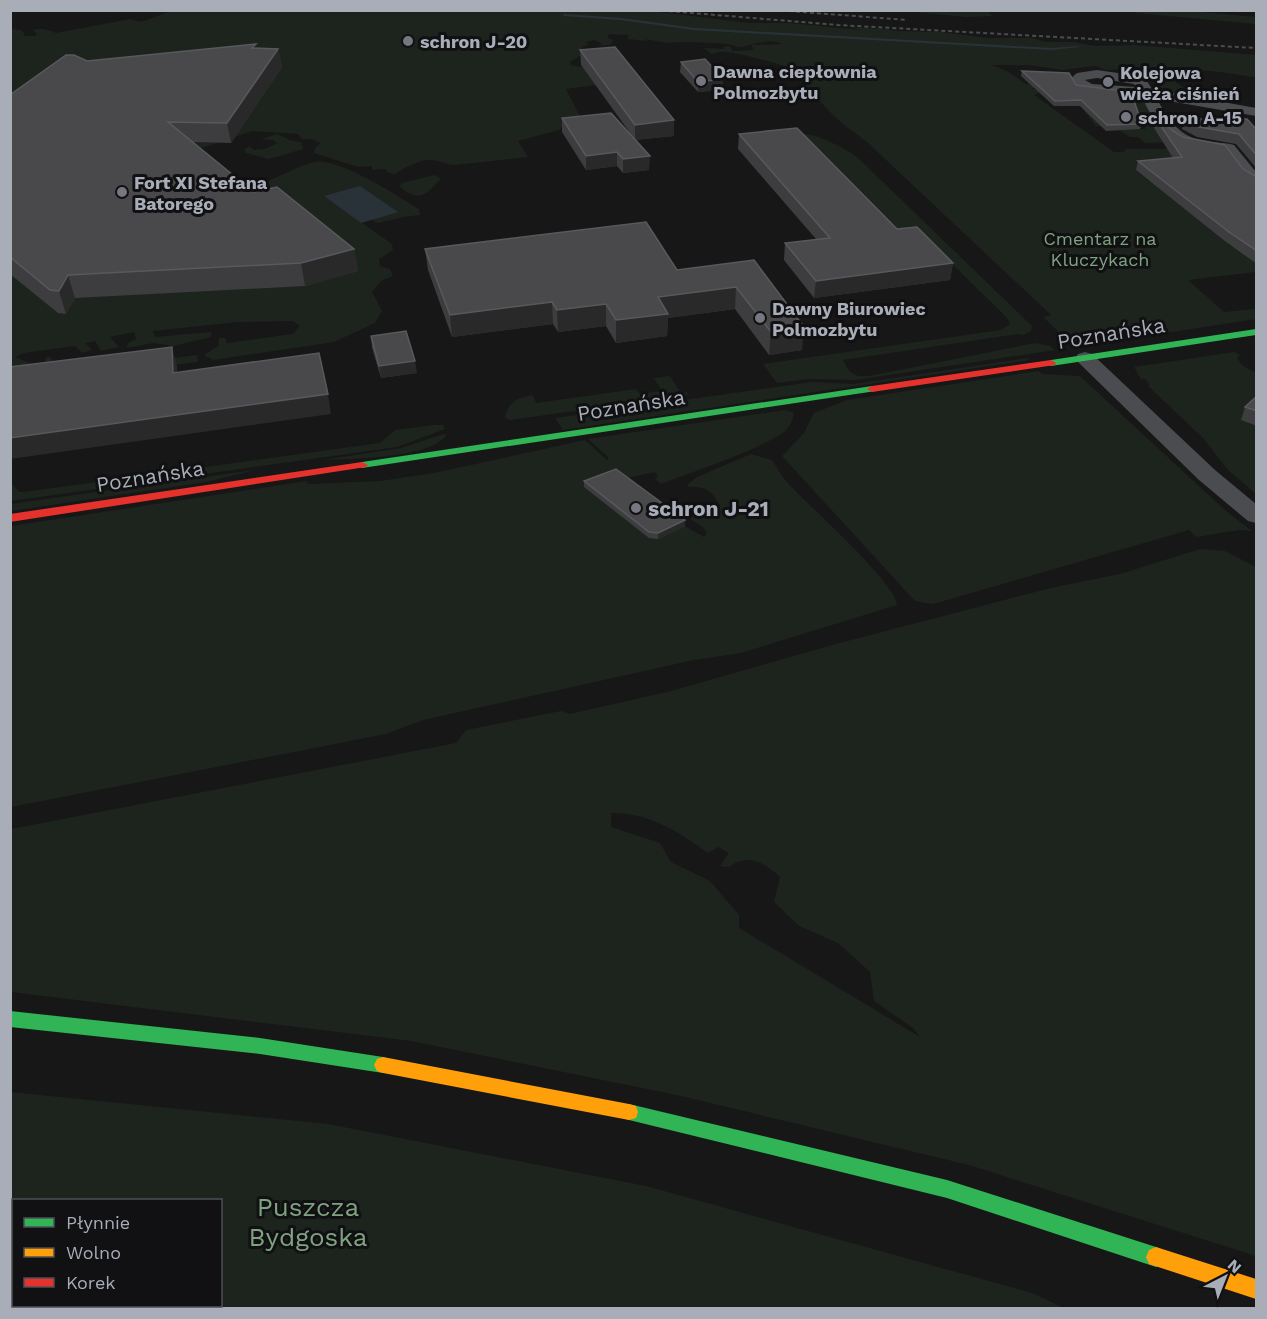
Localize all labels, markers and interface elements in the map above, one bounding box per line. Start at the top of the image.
place label: schron J-20 [420,31,527,52]
marker: schron J-20 [401,34,415,48]
place label: Dawna ciepłownia Polmozbytu [713,61,877,103]
place label: Kolejowa wieża ciśnień [1120,62,1240,104]
marker: Dawna ciepłownia Polmozbytu [694,74,708,88]
marker: Kolejowa wieża ciśnień [1101,75,1115,89]
place label: schron A-15 [1138,107,1242,128]
marker: schron A-15 [1119,110,1133,124]
place label: Fort XI Stefana Batorego [134,172,268,214]
marker: Fort XI Stefana Batorego [115,185,129,199]
park label: Cmentarz na Kluczykach [1043,228,1157,270]
place label: Dawny Biurowiec Polmozbytu [772,298,926,340]
marker: Dawny Biurowiec Polmozbytu [753,311,767,325]
street label: Poznańska [1055,312,1167,354]
street label: Poznańska [575,384,687,426]
street label: Poznańska [94,455,206,497]
place label: schron J-21 [648,496,769,521]
marker: schron J-21 [629,501,643,515]
park label: Puszcza Bydgoska [248,1192,368,1252]
legend [12,1199,222,1307]
text: Płynnie [66,1212,130,1233]
text: Wolno [66,1242,121,1263]
north arrow [1195,1247,1255,1307]
text: N [1224,1255,1245,1277]
text: Korek [66,1272,116,1293]

